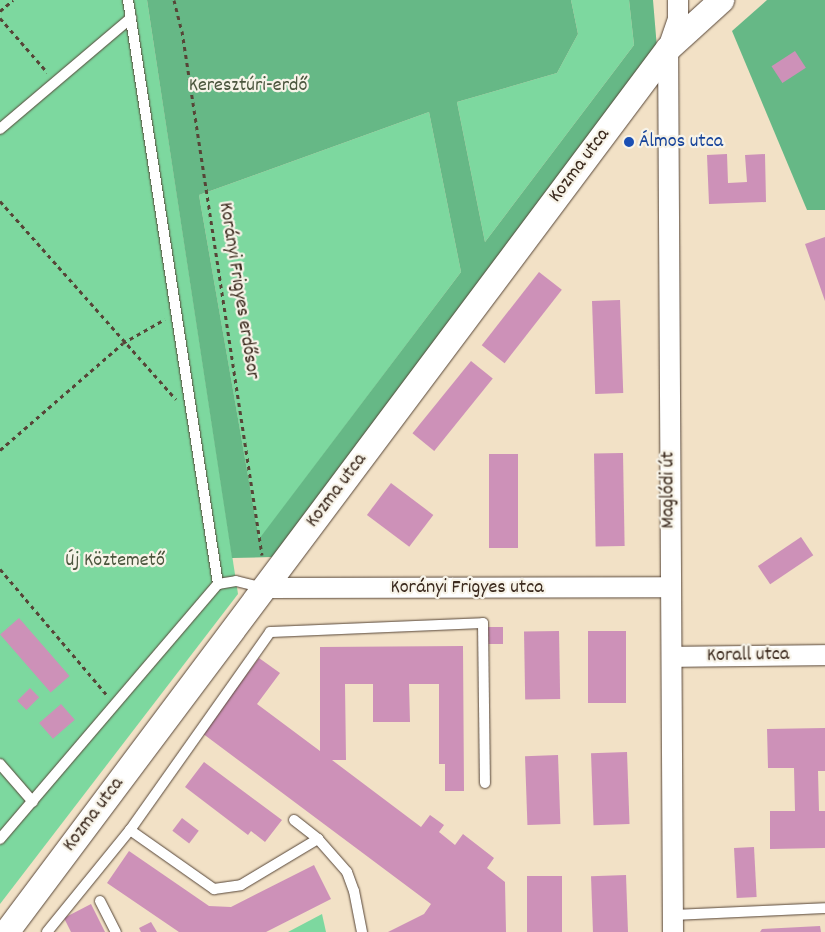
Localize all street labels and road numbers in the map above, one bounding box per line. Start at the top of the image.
street label: Kozma utca [544,124,616,208]
street label: Korányi Frigyes erdősor [212,201,264,381]
street label: Kozma utca [301,449,373,533]
street label: Maglódi út [657,451,681,529]
street label: Korányi Frigyes utca [390,576,544,600]
street label: Korall utca [707,643,789,669]
street label: Kozma utca [58,773,130,857]

